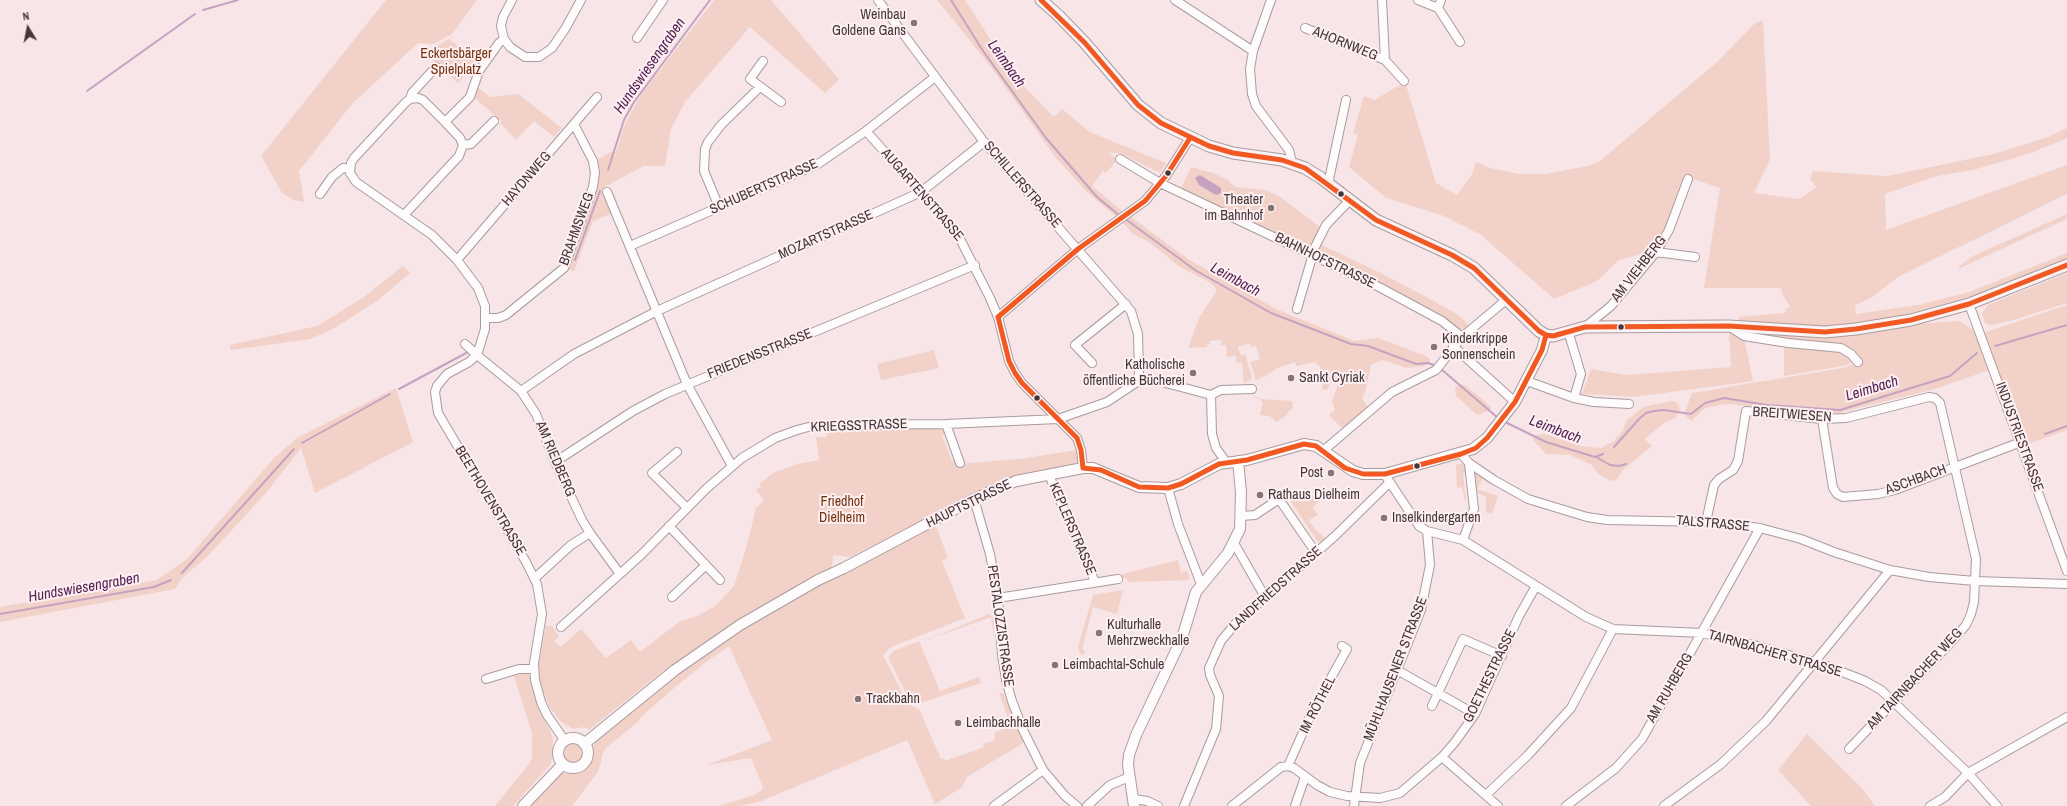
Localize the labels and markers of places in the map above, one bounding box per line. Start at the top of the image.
place label: Weinbau Goldene Gans [832,7,906,40]
marker: Weinbau Goldene Gans [909,18,919,28]
unlabelled marker [1163,168,1173,178]
unlabelled marker [1336,189,1346,199]
place label: Theater im Bahnhof [1204,192,1263,224]
marker: Theater im Bahnhof [1266,203,1276,213]
unlabelled marker [1616,322,1626,332]
place label: Kinderkrippe Sonnenschein [1442,331,1515,364]
marker: Kinderkrippe Sonnenschein [1429,342,1439,352]
place label: Katholische öffentliche Bücherei [1083,357,1185,390]
marker: Katholische öffentliche Bücherei [1188,368,1198,378]
place label: Sankt Cyriak [1299,370,1365,386]
marker: Sankt Cyriak [1286,373,1296,383]
unlabelled marker [1032,393,1042,403]
unlabelled marker [1412,461,1422,471]
place label: Post [1300,465,1323,481]
marker: Post [1326,468,1336,478]
place label: Rathaus Dielheim [1268,487,1360,503]
marker: Rathaus Dielheim [1255,490,1265,500]
place label: Inselkindergarten [1392,510,1481,526]
marker: Inselkindergarten [1379,513,1389,523]
place label: Kulturhalle Mehrzweckhalle [1107,617,1189,650]
marker: Kulturhalle Mehrzweckhalle [1094,628,1104,638]
place label: Leimbachtal-Schule [1063,657,1164,673]
marker: Leimbachtal-Schule [1050,660,1060,670]
place label: Trackbahn [866,691,920,707]
marker: Trackbahn [853,694,863,704]
place label: Leimbachhalle [966,715,1041,731]
marker: Leimbachhalle [953,718,963,728]

